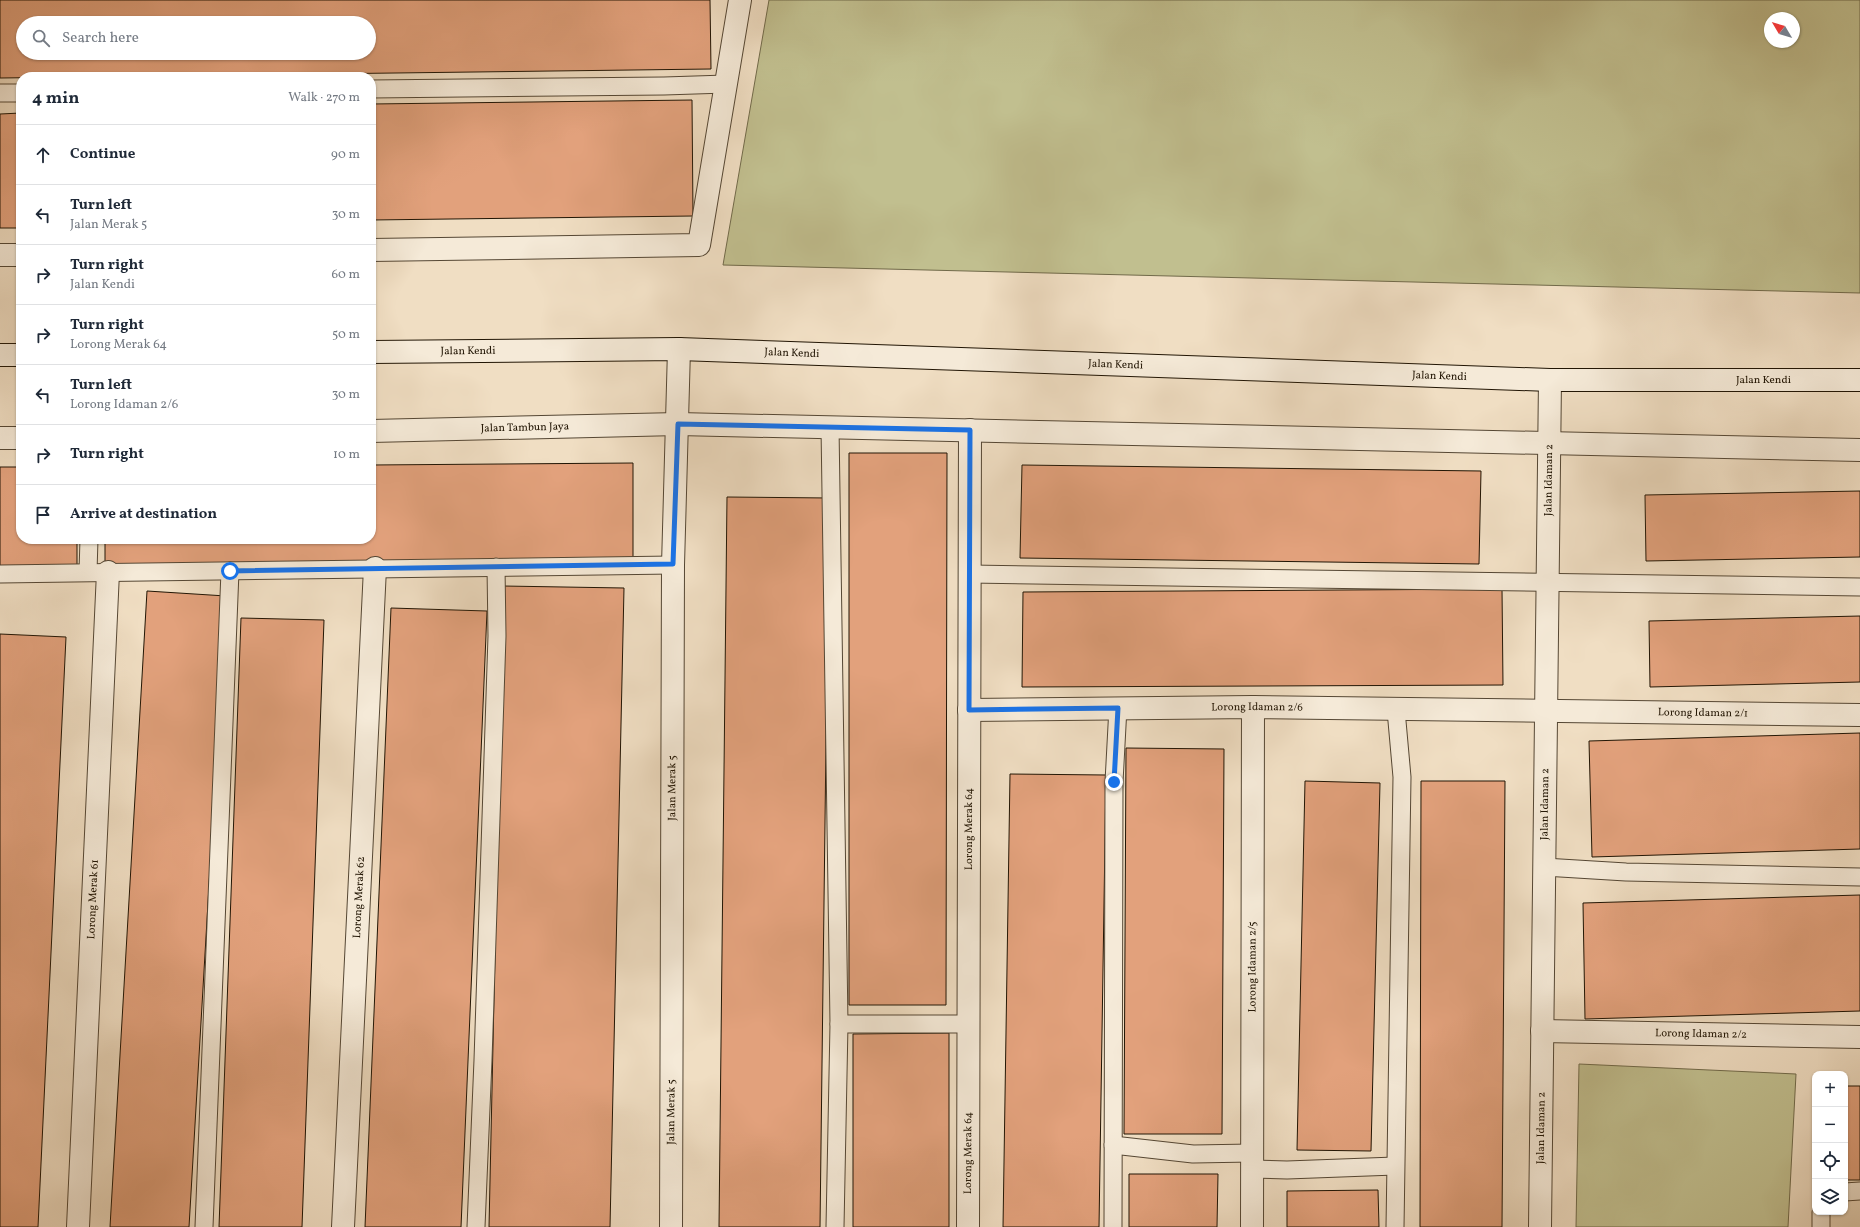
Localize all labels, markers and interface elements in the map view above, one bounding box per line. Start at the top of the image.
north arrow [1764,12,1800,48]
search box [16,16,376,60]
icon: search [30,27,52,49]
text: Search here [62,28,139,49]
text: 4 min [32,87,79,110]
text: Walk · 270 m [288,89,360,107]
icon: ahead [32,144,54,166]
text: Continue [70,144,135,165]
text: 90 m [331,146,360,164]
text: Turn left [70,195,132,216]
icon: left [32,204,54,226]
text: 30 m [332,206,360,224]
text: Jalan Merak 5 [70,216,147,234]
text: Turn right [70,255,144,276]
icon: right [32,264,54,286]
text: 60 m [332,266,360,284]
text: Jalan Kendi [70,276,135,294]
text: Turn right [70,315,144,336]
icon: right [32,324,54,346]
text: 50 m [332,326,360,344]
text: Lorong Merak 64 [70,336,167,354]
street label: Jalan Kendi [440,343,496,359]
street label: Jalan Kendi [764,345,820,361]
street label: Jalan Kendi [1088,356,1143,373]
street label: Jalan Kendi [1412,368,1467,385]
street label: Jalan Kendi [1736,373,1791,388]
text: Turn left [70,375,132,396]
icon: left [32,384,54,406]
text: 30 m [332,386,360,404]
text: Lorong Idaman 2/6 [70,396,178,414]
street label: Jalan Tambun Jaya [480,419,570,436]
icon: right [32,444,54,466]
text: Turn right [70,444,144,465]
street label: Jalan Idaman 2 [1541,444,1557,516]
text: 10 m [333,446,360,464]
icon: arrive [32,504,54,526]
text: Arrive at destination [70,504,217,525]
route start [221,562,239,580]
street label: Lorong Idaman 2/6 [1211,699,1303,715]
street label: Lorong Idaman 2/1 [1658,705,1748,721]
street label: Jalan Merak 5 [665,755,680,821]
street label: Jalan Idaman 2 [1537,768,1553,840]
route end [1105,773,1123,791]
street label: Lorong Merak 64 [961,787,977,870]
street label: Lorong Merak 62 [350,856,368,939]
street label: Lorong Merak 61 [84,859,102,940]
street label: Lorong Idaman 2/5 [1245,921,1260,1013]
street label: Lorong Idaman 2/2 [1655,1026,1747,1042]
map controls [1812,1071,1848,1215]
button: + [1812,1071,1848,1107]
street label: Jalan Merak 5 [664,1079,679,1145]
street label: Jalan Idaman 2 [1533,1092,1549,1164]
button: − [1812,1107,1848,1143]
street label: Lorong Merak 64 [961,1111,976,1194]
button: locate [1812,1143,1848,1179]
button: layers [1812,1179,1848,1215]

